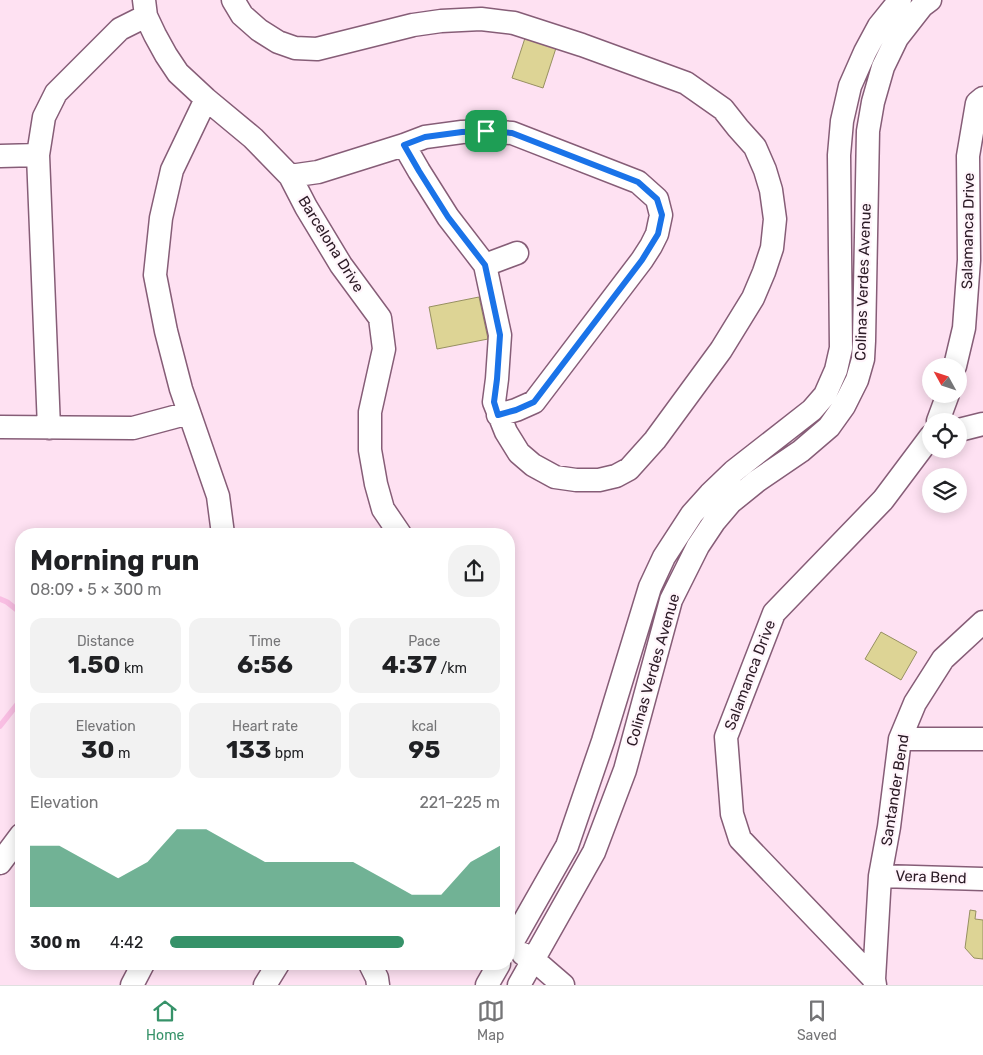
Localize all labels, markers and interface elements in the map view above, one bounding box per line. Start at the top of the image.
pin [465,110,507,152]
icon: arrive [472,117,500,145]
street label: Salamanca Drive [958,173,978,289]
street label: Barcelona Drive [294,193,368,295]
street label: Colinas Verdes Avenue [851,203,875,361]
north arrow [922,358,968,402]
map controls [922,358,967,513]
button: locate [922,413,967,458]
button: layers [922,468,967,513]
text: Morning run [30,544,199,577]
button: share [448,545,500,597]
text: 08:09 · 5 × 300 m [30,580,162,599]
street label: Colinas Verdes Avenue [623,592,683,748]
street label: Salamanca Drive [721,617,779,733]
text: Distance [77,633,134,650]
text: Time [249,633,281,650]
text: Pace [408,633,440,650]
text: 1.50 [68,650,120,679]
text: 6:56 [237,650,293,679]
text: 4:37 [382,650,437,679]
text: km [120,660,144,677]
text: /km [437,660,467,677]
text: Elevation [76,718,136,735]
text: Heart rate [232,718,298,735]
text: kcal [411,718,437,735]
street label: Santander Bend [877,733,913,847]
text: 30 [81,735,114,764]
text: 133 [226,735,271,764]
text: 95 [408,735,440,764]
text: m [114,745,130,762]
text: bpm [271,745,304,762]
text: Elevation [30,793,99,812]
text: 221–225 m [419,793,500,812]
street label: Vera Bend [895,867,967,887]
text: 300 m [30,933,80,952]
text: 4:42 [110,933,143,952]
tab: Home [146,997,184,1044]
tab: Map [477,997,505,1044]
tab: Saved [797,997,837,1044]

